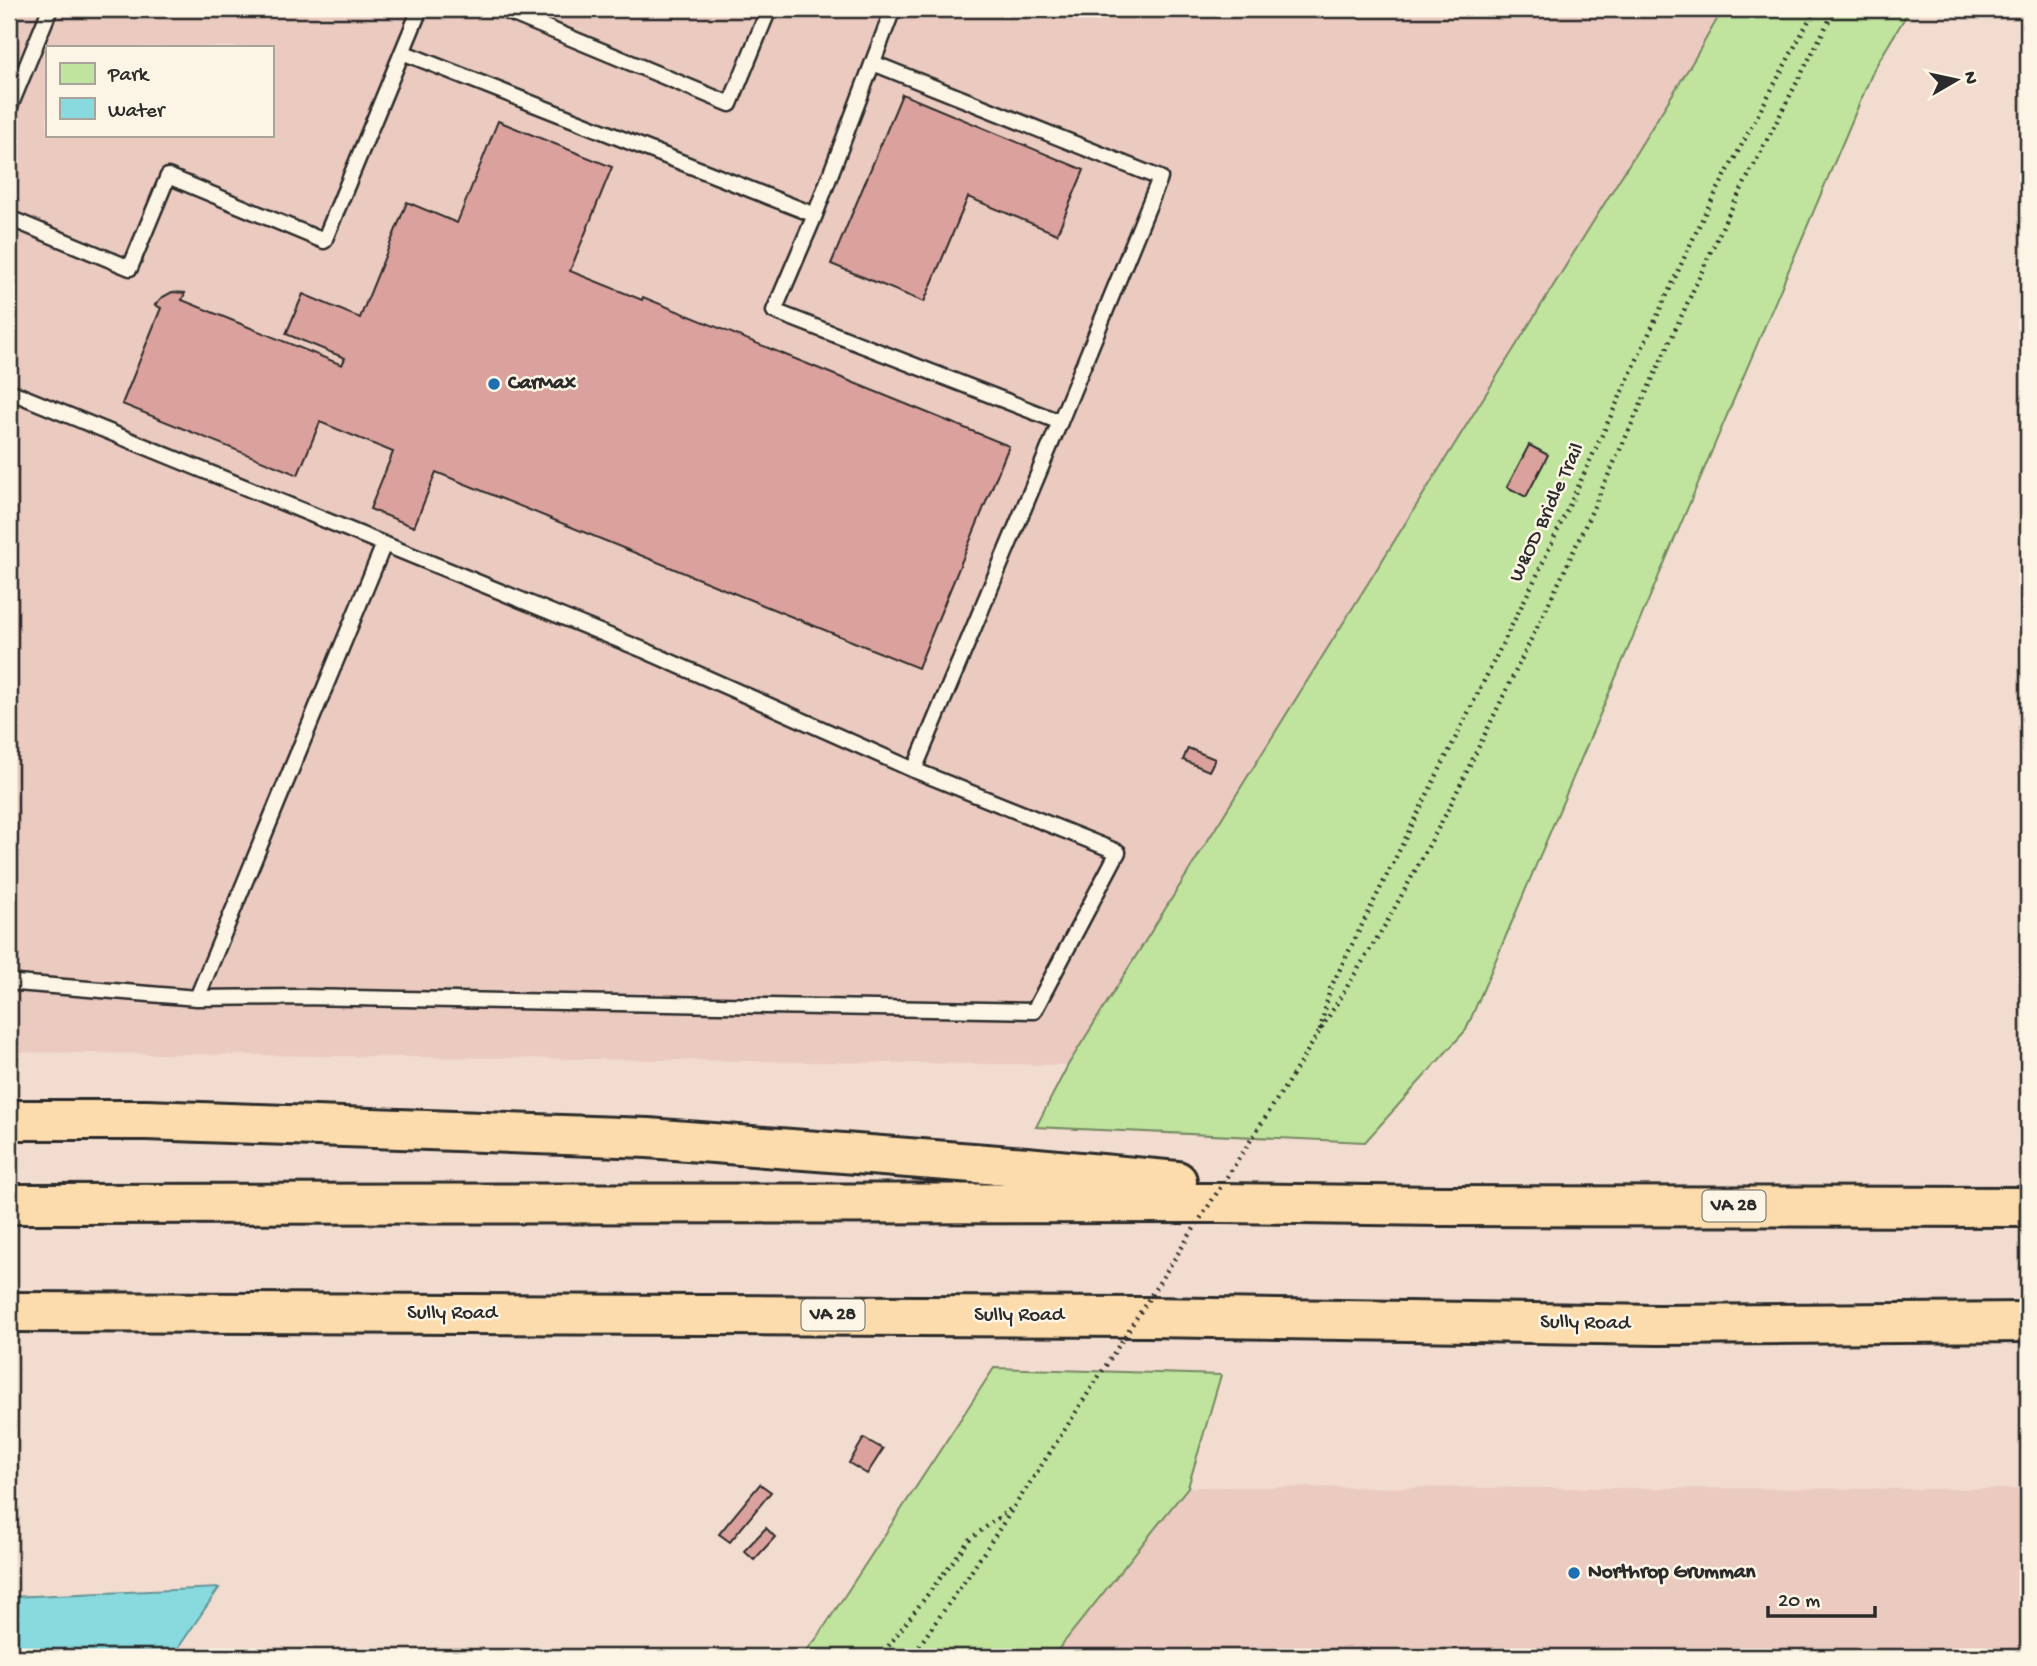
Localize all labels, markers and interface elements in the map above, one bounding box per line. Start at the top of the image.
legend [46,46,273,136]
north arrow [1922,46,1992,116]
text: Park [107,64,151,89]
text: N [1957,70,1982,86]
text: Water [108,100,166,125]
place label: CarMax [507,372,577,397]
marker: CarMax [486,376,502,392]
street label: W&OD Bridle Trail [1505,439,1591,587]
road number: VA 28 [1702,1190,1766,1222]
road number: VA 28 [802,1300,864,1330]
street label: Sully Road [407,1302,499,1327]
street label: Sully Road [974,1304,1066,1329]
street label: Sully Road [1540,1311,1632,1337]
place label: Northrop Grumman [1588,1561,1757,1586]
marker: Northrop Grumman [1566,1565,1582,1581]
scale bar [1768,1575,1874,1619]
text: 20 m [1778,1590,1820,1615]

